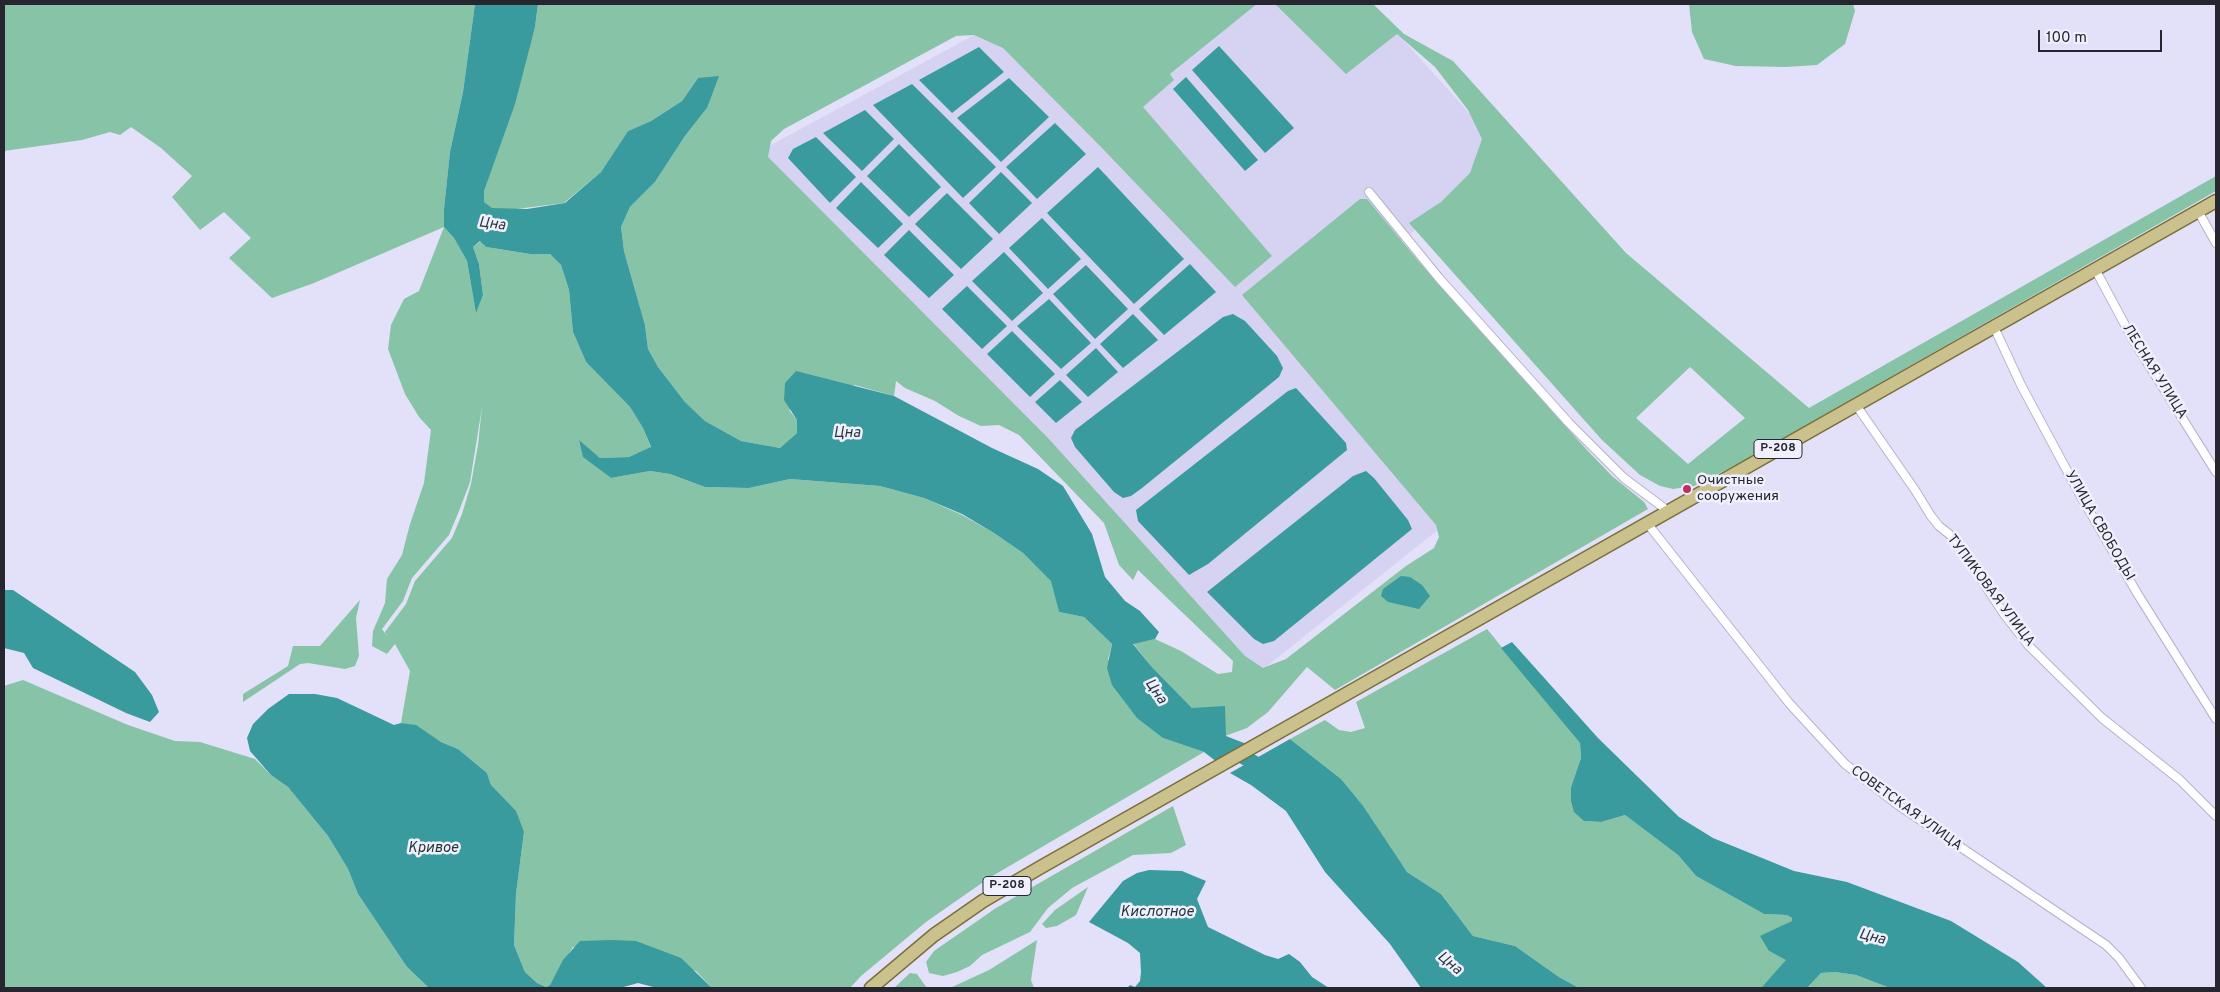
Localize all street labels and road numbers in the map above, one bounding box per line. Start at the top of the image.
street label: ЛЕСНАЯ УЛИЦА [2118,321,2190,423]
road number: Р-208 [1754,439,1802,458]
street label: УЛИЦА СВОБОДЫ [2061,468,2137,584]
street label: ТУПИКОВАЯ УЛИЦА [1942,532,2038,650]
street label: СОВЕТСКАЯ УЛИЦА [1847,763,1965,855]
road number: Р-208 [983,876,1031,896]

